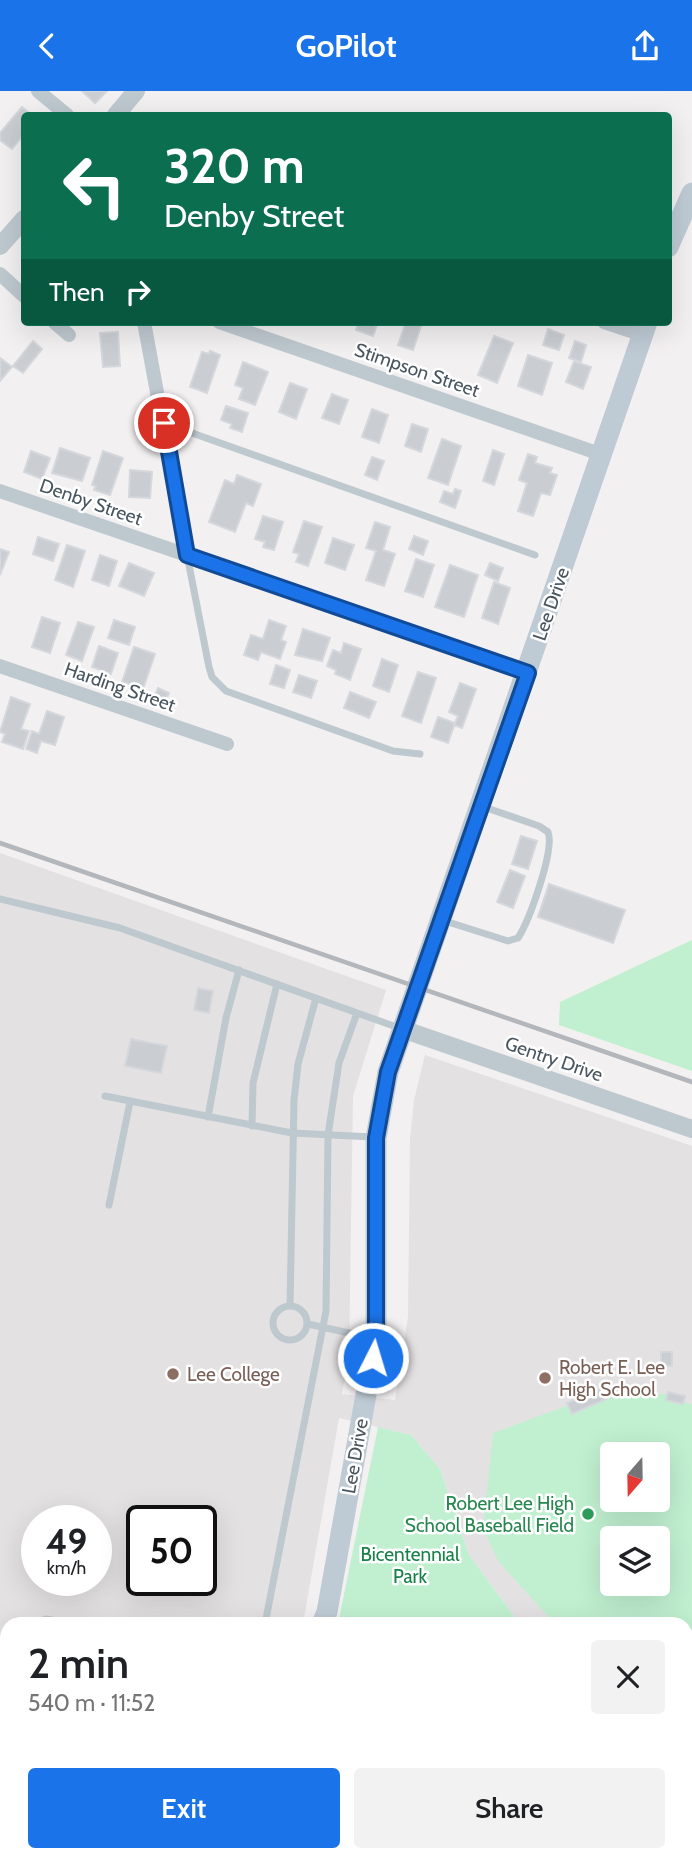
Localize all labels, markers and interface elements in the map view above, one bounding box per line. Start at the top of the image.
text: GoPilot [295,26,397,65]
icon: back [28,27,66,65]
icon: share [626,27,664,65]
text: 320 m [164,136,305,195]
icon: left [49,140,140,231]
text: Denby Street [164,196,344,235]
icon: right [119,273,157,311]
text: Then [49,276,105,308]
street label: Stimpson Street [352,338,483,402]
pin [134,393,194,453]
icon: arrive [145,404,183,442]
street label: Denby Street [37,474,146,530]
street label: Lee Drive [528,564,574,644]
street label: Harding Street [61,657,179,717]
street label: Gentry Drive [502,1032,606,1087]
position arrow [336,1321,410,1395]
place label: Robert E. Lee High School [559,1356,665,1401]
place label: Lee College [187,1363,280,1386]
marker: Lee College [165,1366,181,1382]
marker: Robert E. Lee High School [537,1370,553,1386]
street label: Lee Drive [337,1416,373,1495]
north arrow [600,1442,670,1512]
map controls [600,1442,670,1596]
place label: Robert Lee High School Baseball Field [405,1492,574,1537]
speed limit sign: 50 [126,1505,217,1596]
marker: Robert Lee High School Baseball Field [580,1506,596,1522]
text: 49 [46,1520,87,1563]
button: layers [600,1526,670,1596]
park label: Bicentennial Park [361,1543,460,1588]
text: km/h [47,1557,86,1579]
text: 2 min [28,1637,129,1689]
button: close [591,1640,665,1714]
text: 540 m · 11:52 [28,1689,155,1717]
button: Exit [28,1768,340,1848]
button: Share [354,1768,665,1848]

